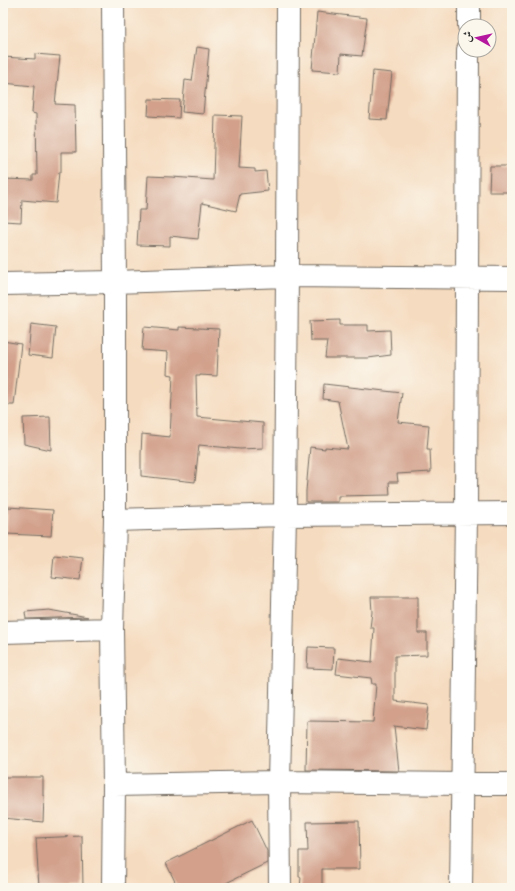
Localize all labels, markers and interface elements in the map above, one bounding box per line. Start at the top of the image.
north arrow [457,18,497,58]
text: ش [459,30,476,43]

